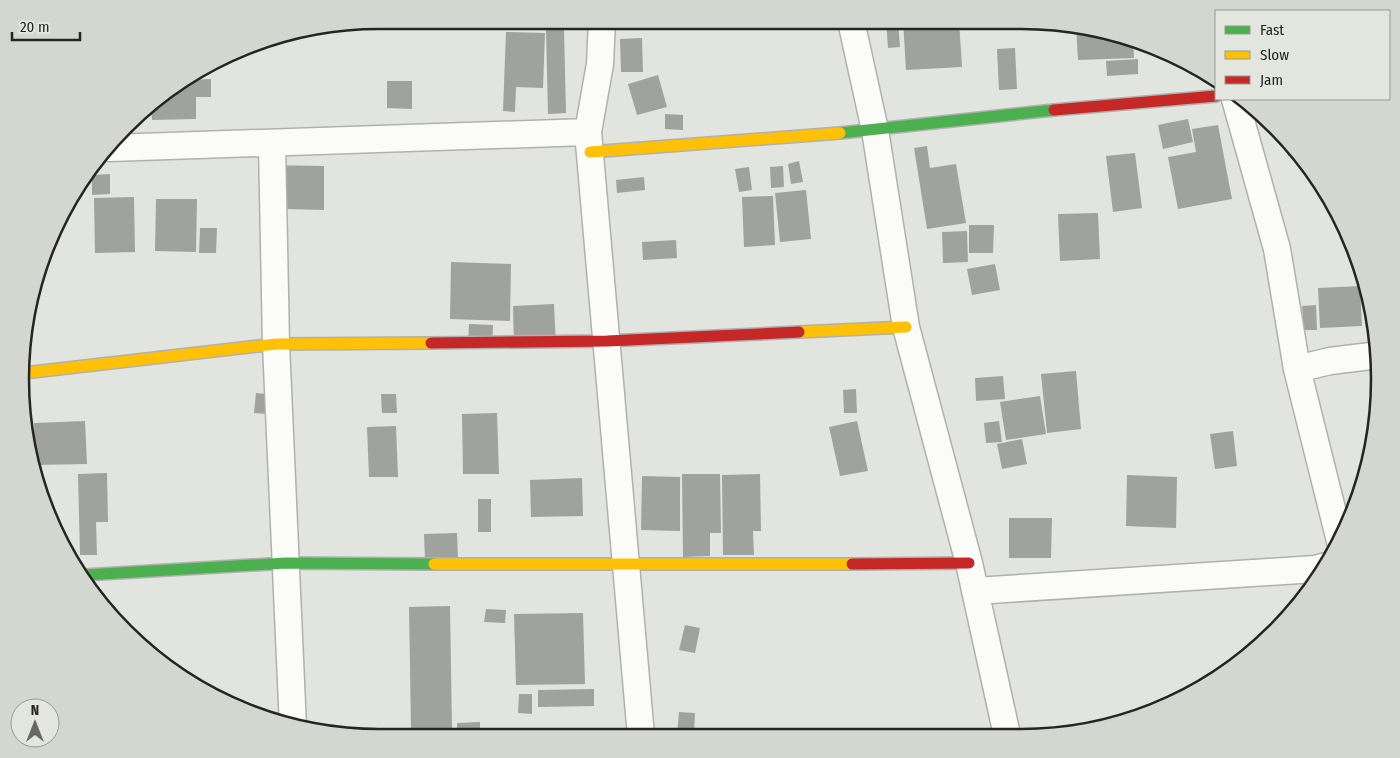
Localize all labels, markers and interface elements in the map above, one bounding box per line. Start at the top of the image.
scale bar [12,10,80,42]
legend [1215,10,1390,100]
text: 20 m [20,18,50,36]
text: Fast [1260,21,1284,39]
text: Slow [1260,46,1289,64]
text: Jam [1260,71,1283,89]
north arrow [10,698,60,748]
text: N [31,702,39,719]

